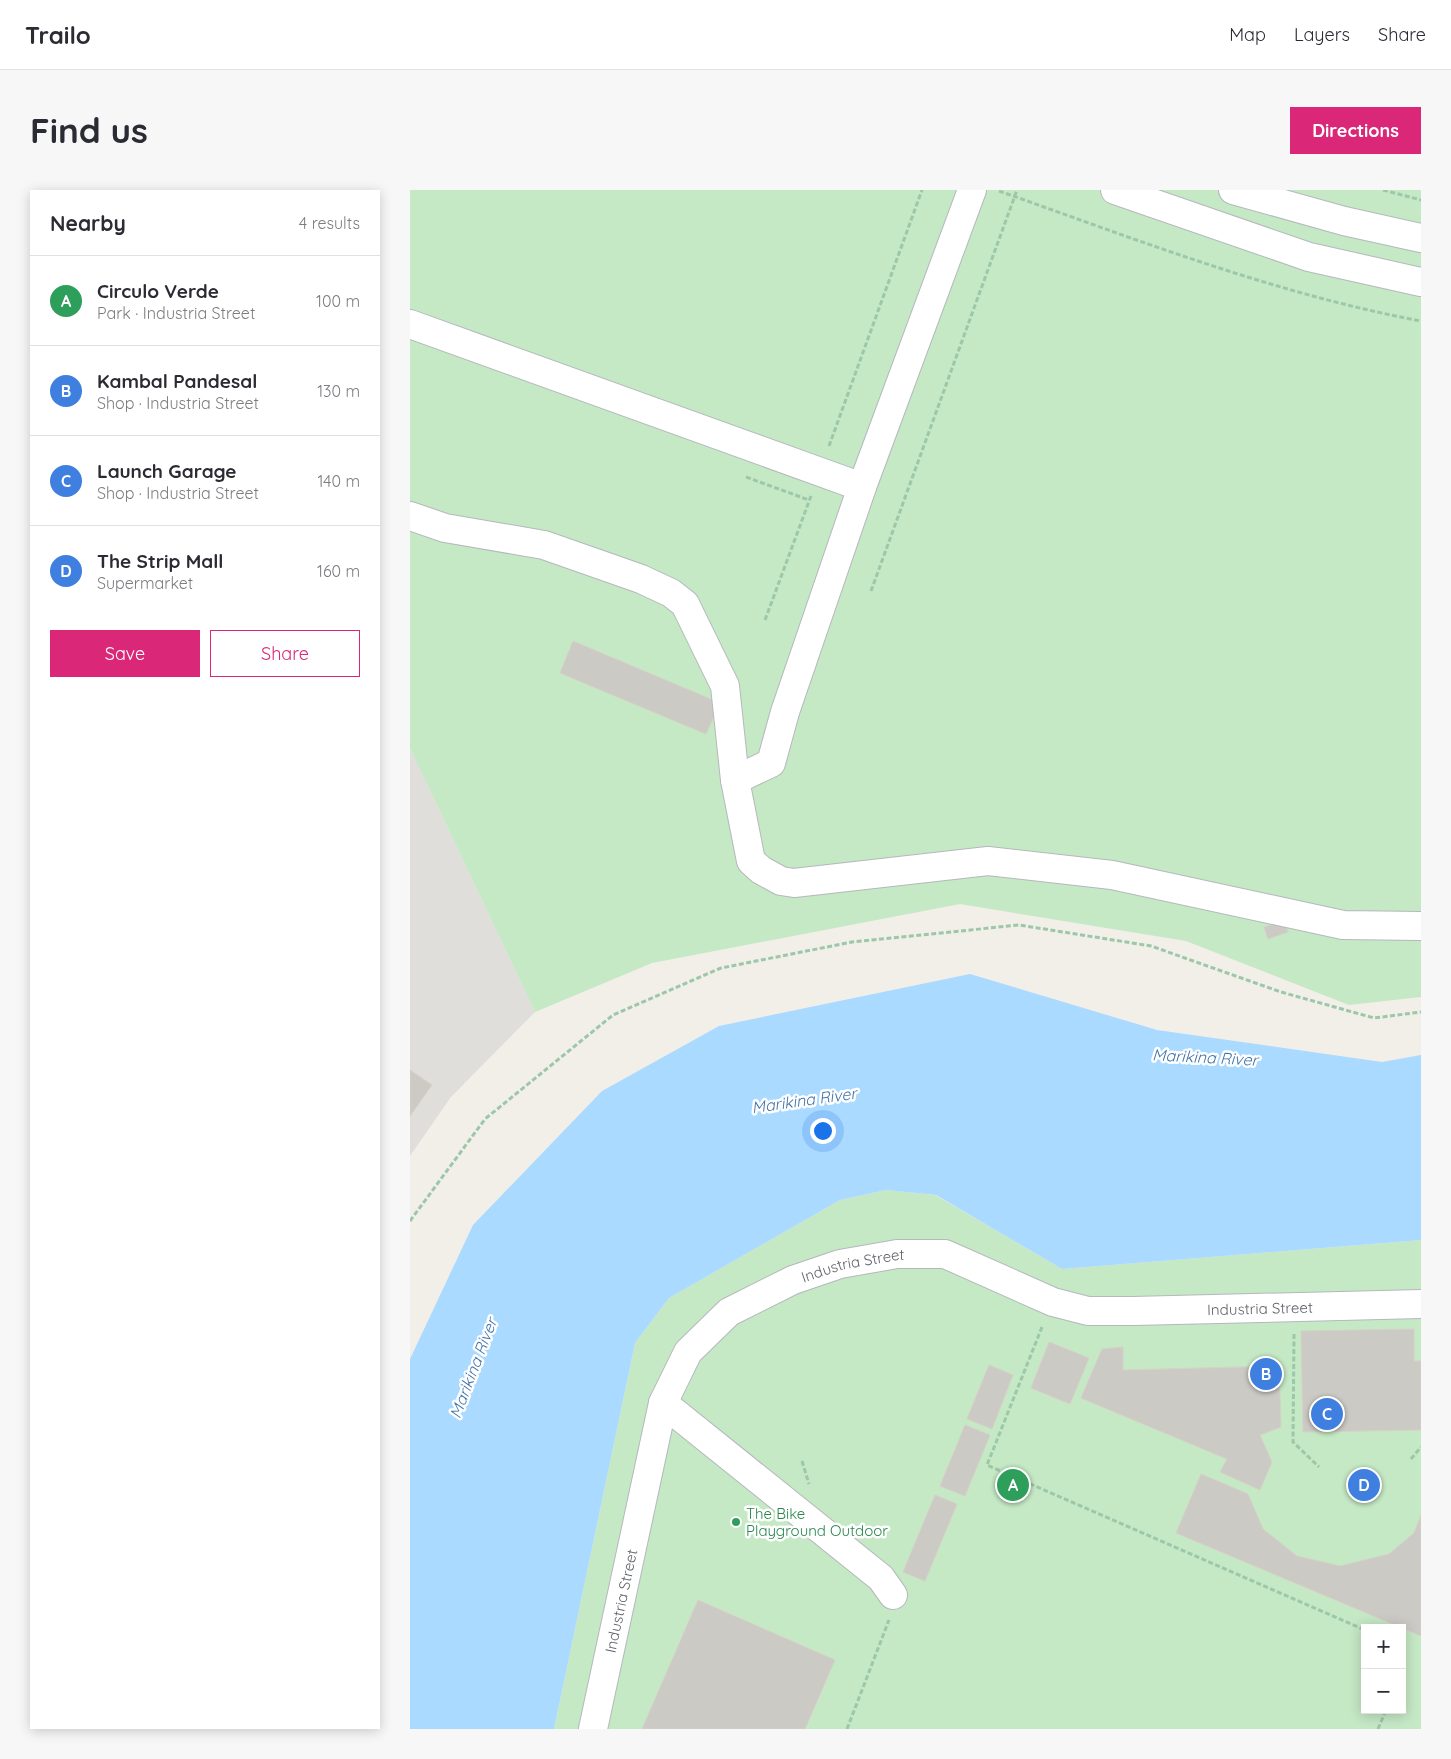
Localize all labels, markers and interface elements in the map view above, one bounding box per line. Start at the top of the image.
text: Trailo [25,20,91,50]
text: Map [1229,23,1266,46]
text: Layers [1294,23,1350,46]
text: Share [1378,23,1426,46]
button: Directions [1290,107,1421,154]
text: Find us [30,108,148,152]
text: Nearby [50,210,126,236]
text: 4 results [299,213,360,233]
text: Circulo Verde [97,279,219,303]
text: A [61,291,71,311]
text: 100 m [316,291,360,311]
text: Park · Industria Street [97,303,255,323]
text: Kambal Pandesal [97,369,257,393]
text: B [61,381,71,401]
text: 130 m [317,381,360,401]
text: Shop · Industria Street [97,393,259,413]
text: Launch Garage [97,459,237,483]
text: C [61,471,71,491]
text: 140 m [317,471,360,491]
text: Shop · Industria Street [97,483,259,503]
text: The Strip Mall [97,549,223,573]
text: D [60,561,72,581]
text: 160 m [317,561,360,581]
text: Supermarket [97,573,193,593]
button: Save [50,630,200,677]
button: Share [210,630,360,677]
water label: Marikina River [1152,1044,1260,1070]
water label: Marikina River [750,1082,859,1117]
your location [810,1118,836,1144]
street label: Industria Street [799,1244,904,1286]
street label: Industria Street [1207,1297,1313,1319]
water label: Marikina River [445,1313,502,1421]
pin: B [1250,1355,1282,1393]
pin: C [1311,1395,1343,1433]
pin: A [997,1466,1029,1504]
pin: D [1348,1466,1380,1504]
place label: The Bike Playground Outdoor [746,1504,888,1540]
marker: The Bike Playground Outdoor [730,1516,742,1528]
street label: Industria Street [600,1547,641,1655]
map controls [1361,1624,1406,1714]
button: + [1361,1624,1406,1669]
button: − [1361,1669,1406,1714]

